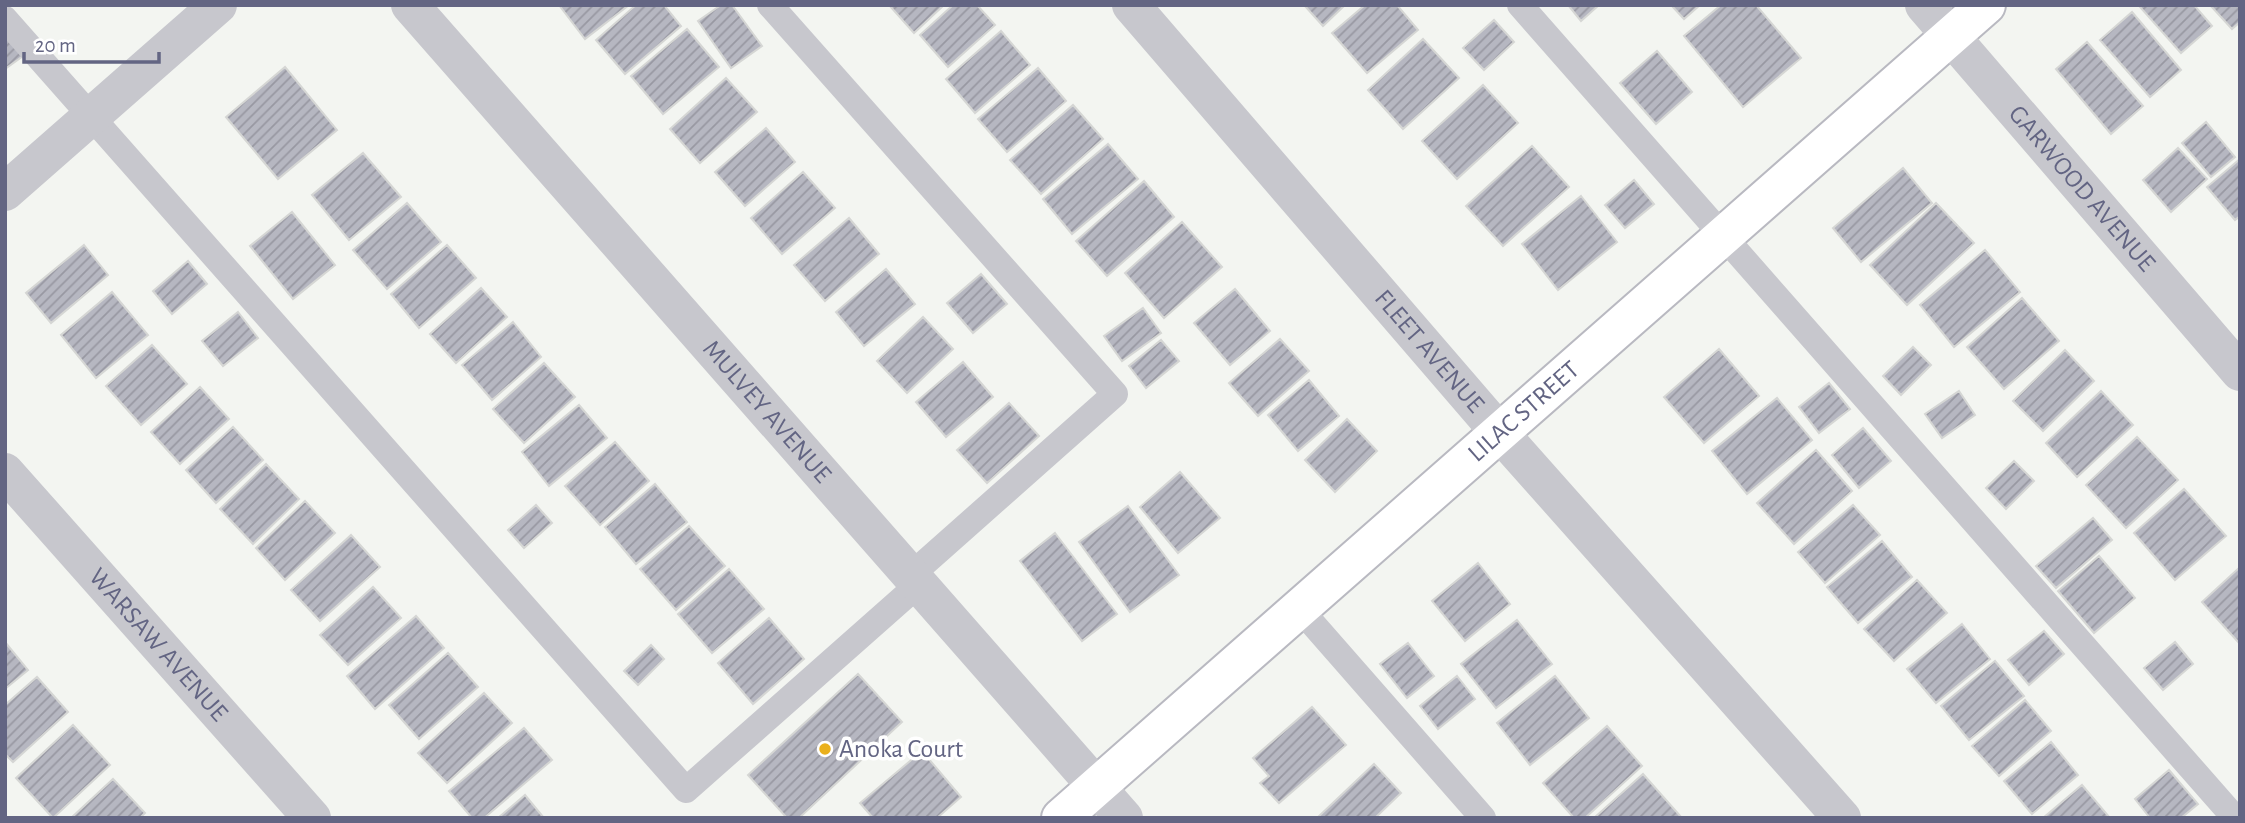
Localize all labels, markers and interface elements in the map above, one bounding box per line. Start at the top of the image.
scale bar [24,21,159,65]
text: 20 m [35,35,76,56]
street label: GARWOOD AVENUE [2004,100,2160,276]
street label: FLEET AVENUE [1370,285,1489,417]
street label: MULVEY AVENUE [698,335,836,488]
street label: LILAC STREET [1463,356,1584,467]
street label: WARSAW AVENUE [84,563,233,726]
place label: Anoka Court [839,736,963,762]
marker: Anoka Court [817,741,833,757]

